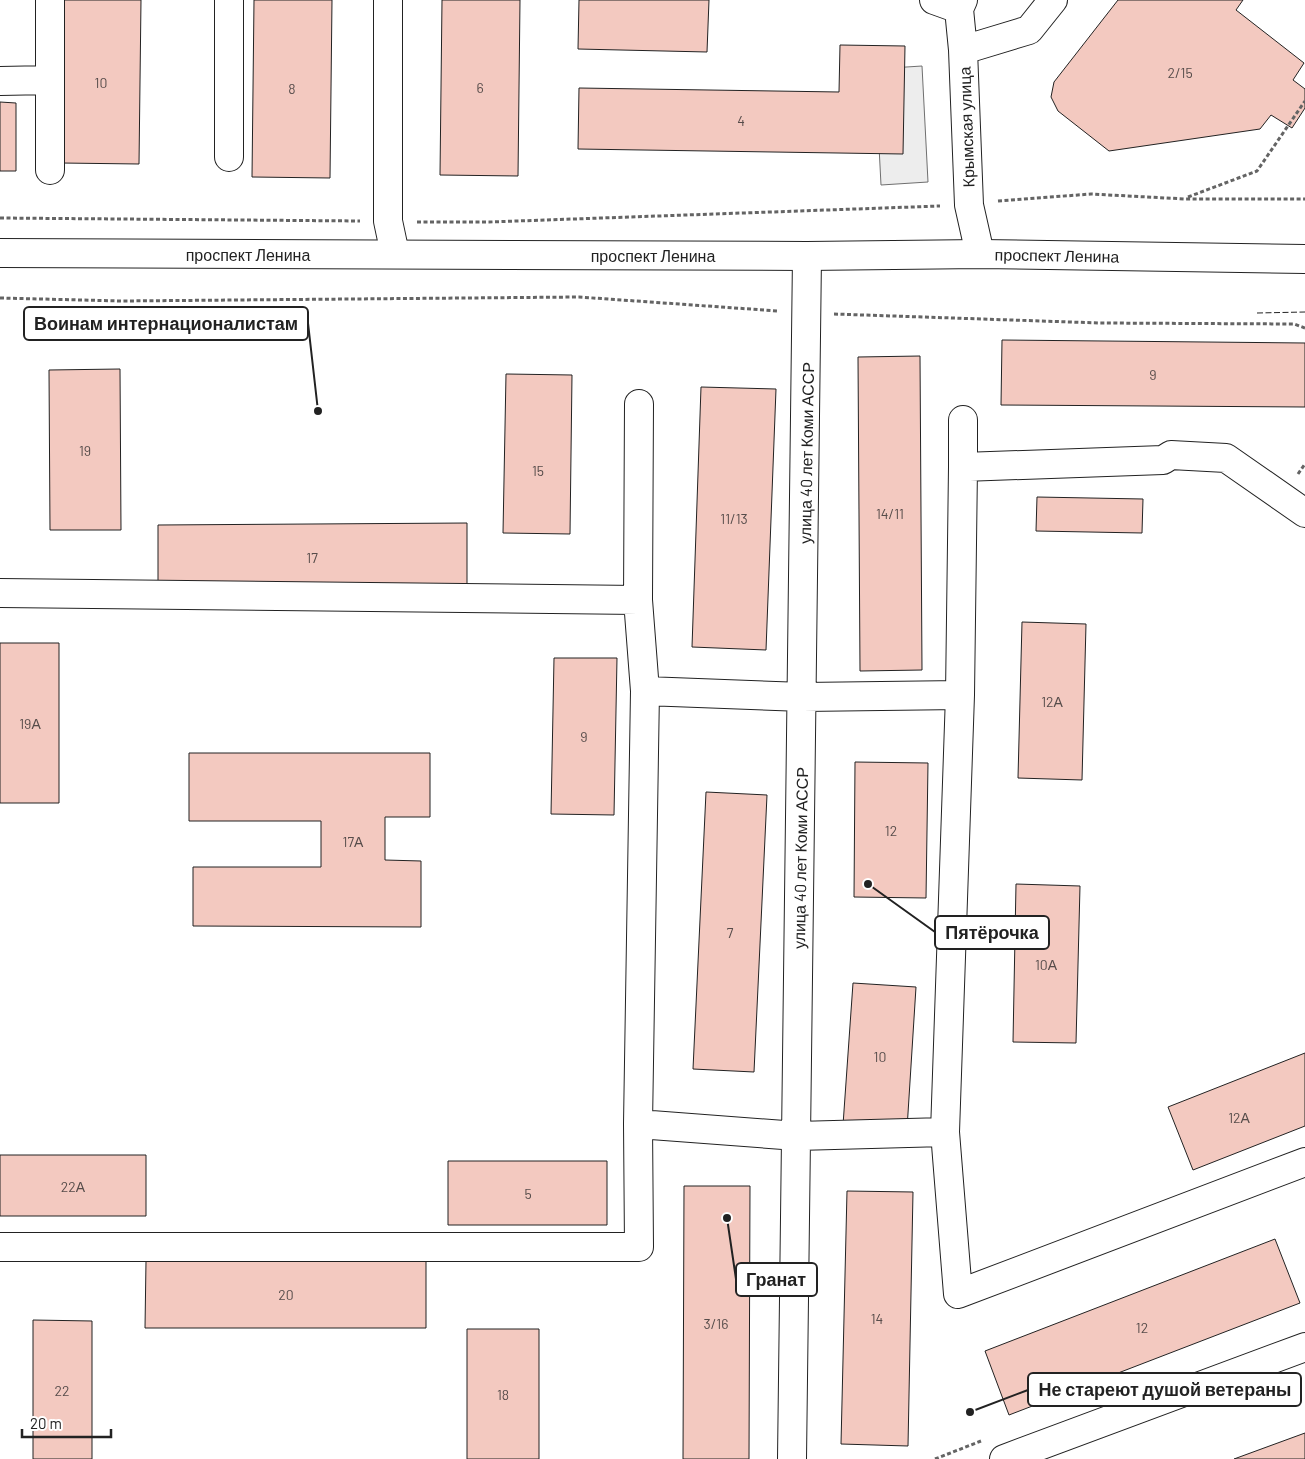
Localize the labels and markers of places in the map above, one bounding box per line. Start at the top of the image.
callout: Воинам интернационалистам [24,307,308,340]
callout: Пятёрочка [935,916,1049,949]
callout: Гранат [736,1263,817,1296]
callout: Не стареют душой ветераны [1028,1373,1301,1406]

